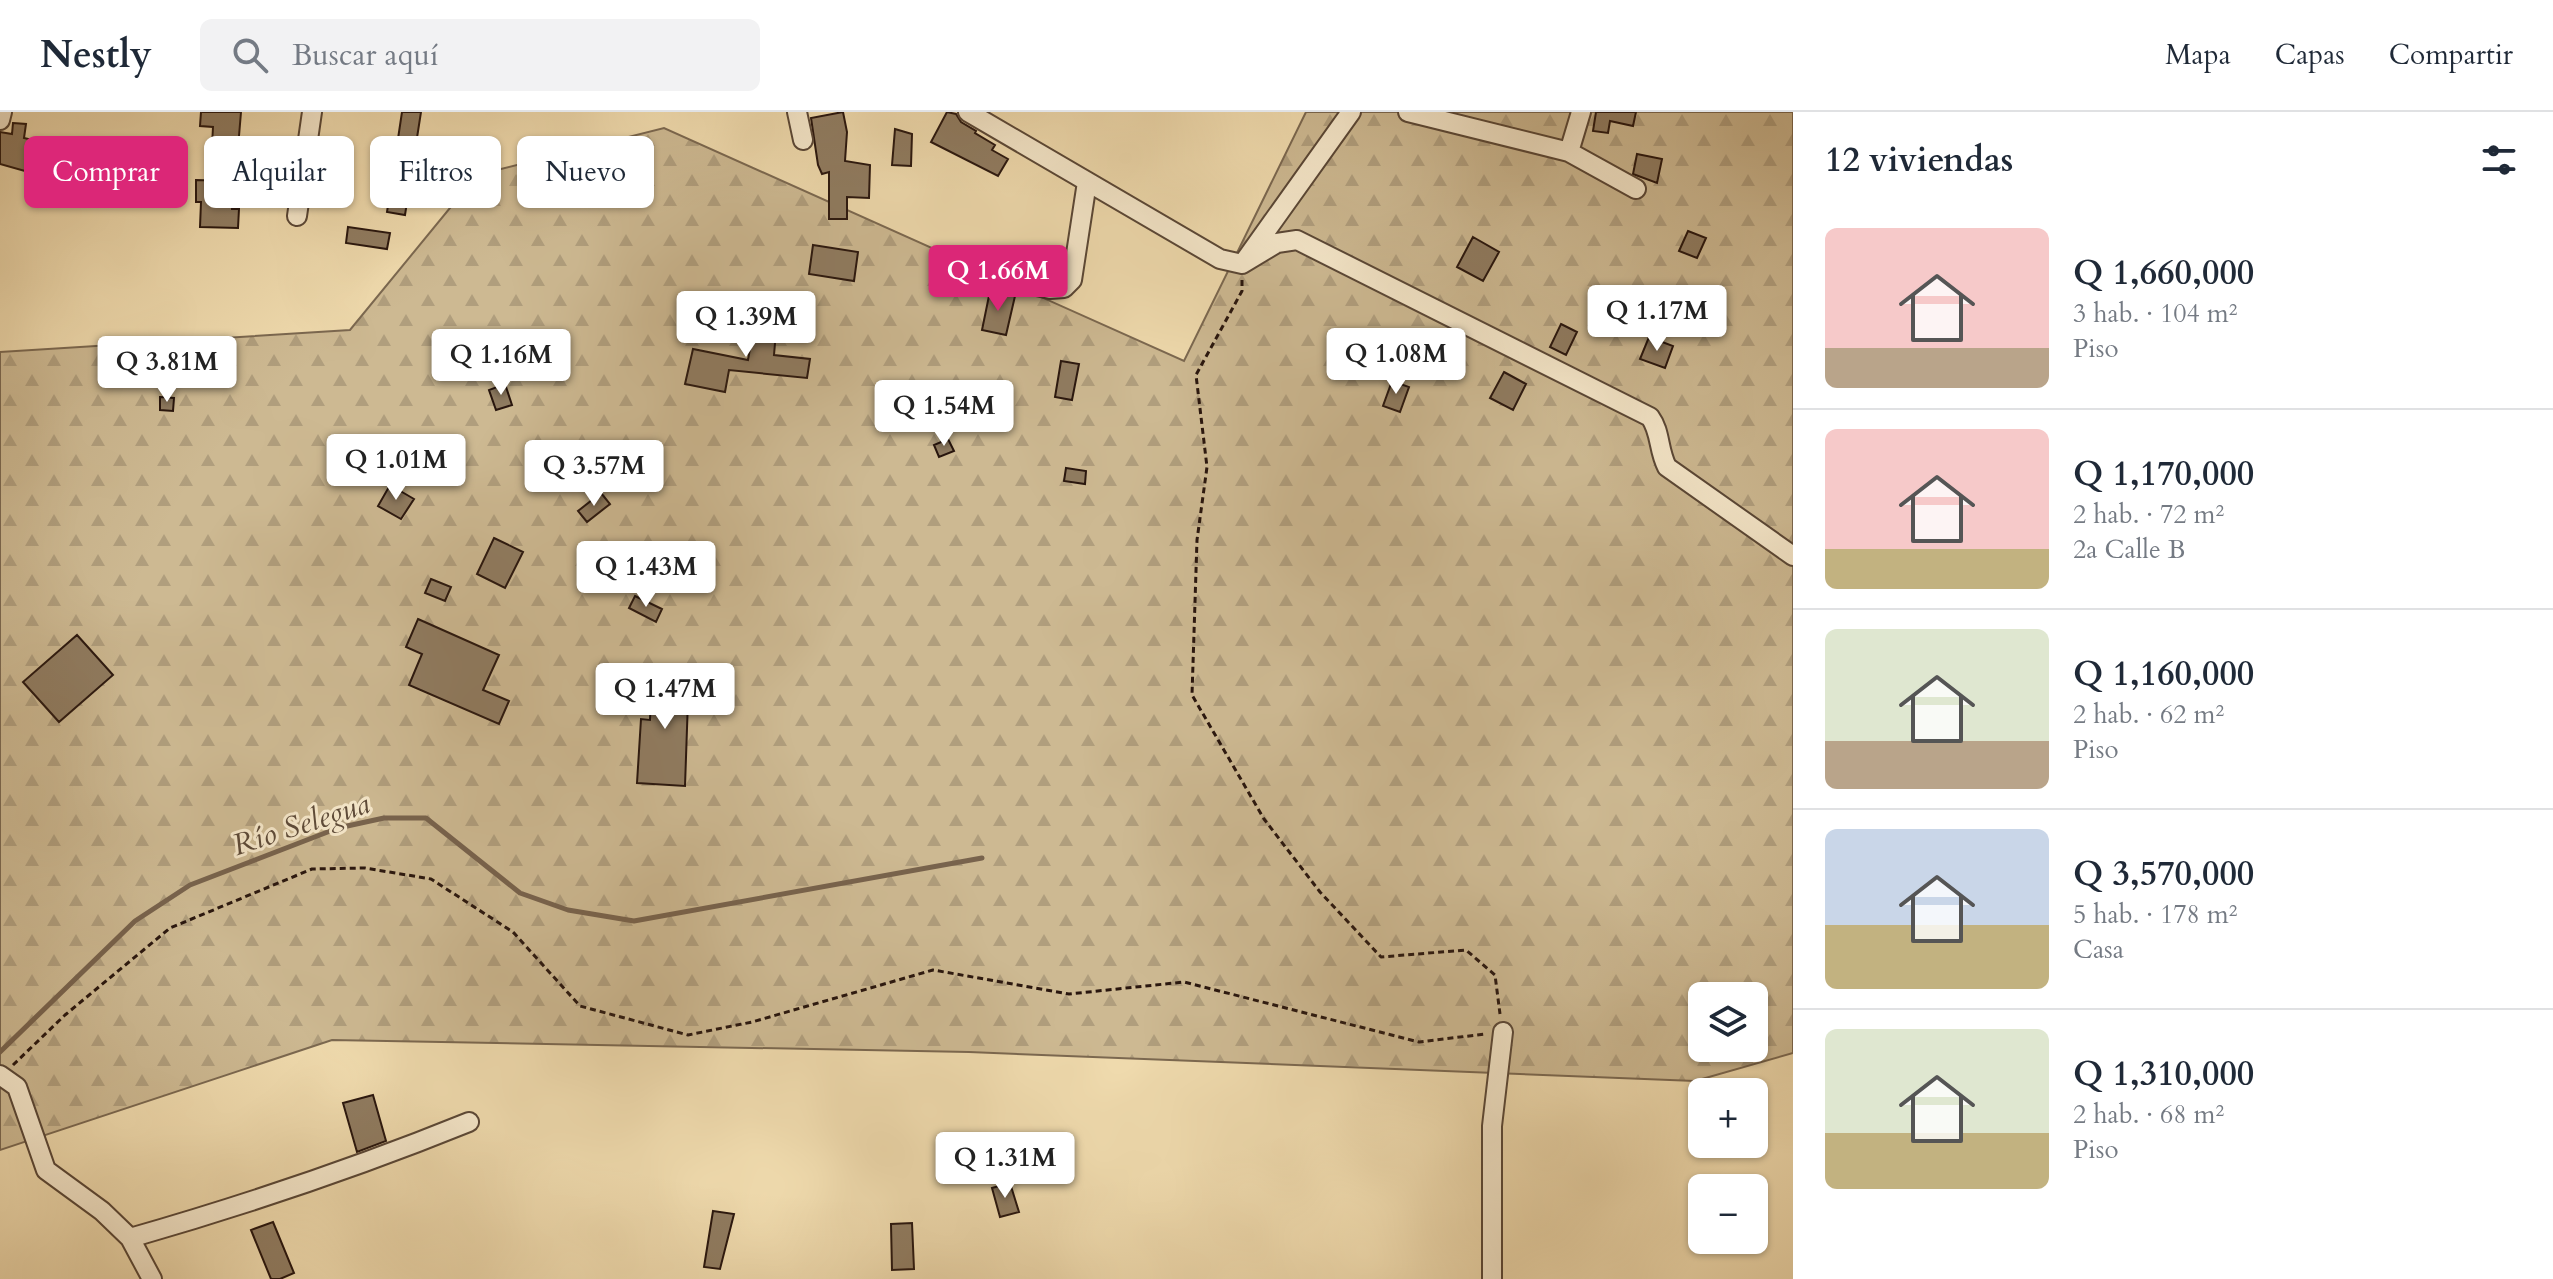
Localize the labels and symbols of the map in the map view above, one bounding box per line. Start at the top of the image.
pin: Q 1.66M [924,245,1072,313]
pin: Q 1.17M [1583,285,1731,353]
pin: Q 1.39M [672,291,820,359]
pin: Q 1.08M [1322,328,1470,396]
pin: Q 1.16M [427,329,575,397]
pin: Q 3.81M [93,336,241,404]
pin: Q 1.54M [870,380,1018,448]
pin: Q 1.01M [322,434,470,502]
pin: Q 3.57M [520,440,668,508]
pin: Q 1.43M [572,541,720,609]
pin: Q 1.47M [591,663,739,731]
water label: Río Selegua [227,783,375,866]
pin: Q 1.31M [931,1132,1079,1200]

